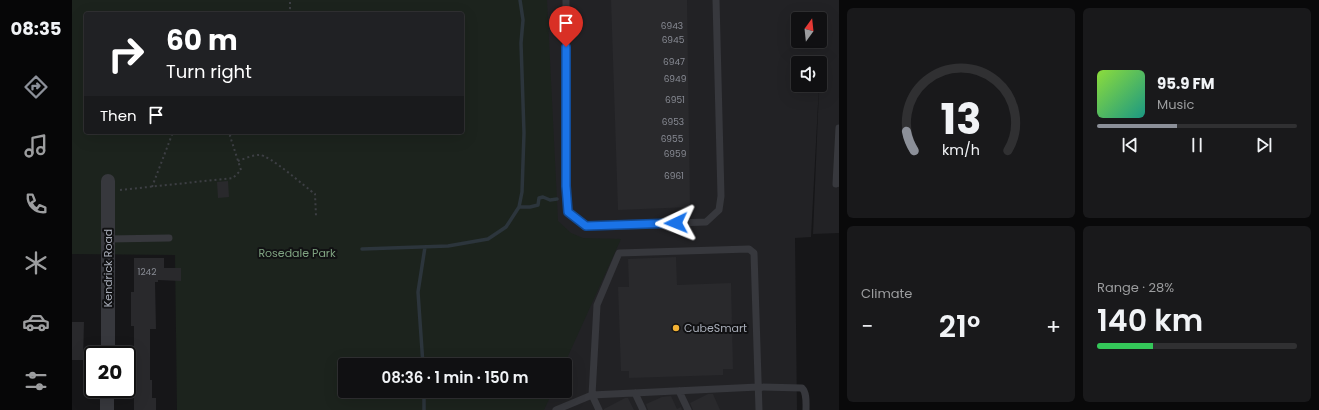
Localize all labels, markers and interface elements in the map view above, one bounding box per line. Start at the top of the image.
pin [549,6,583,47]
icon: arrive [555,12,577,34]
north arrow [791,12,827,48]
map controls [791,12,827,92]
text: 08:35 [10,16,62,41]
house number: 6943 [661,20,683,32]
text: 60 m [166,21,238,60]
icon: right [100,28,152,80]
house number: 6945 [662,34,685,46]
house number: 6947 [663,56,685,68]
button: sound [791,56,827,92]
text: Turn right [166,59,252,84]
icon: directions [22,73,50,101]
house number: 6949 [664,73,687,85]
text: 95.9 FM [1157,73,1215,94]
text: 13 [941,90,981,149]
house number: 6951 [665,94,685,106]
text: Music [1157,95,1194,114]
icon: arrive [145,104,167,126]
text: Then [100,105,137,126]
house number: 6953 [662,116,684,128]
icon: music [22,132,50,160]
house number: 6955 [661,133,684,145]
icon: previous [1119,134,1141,156]
icon: pause [1186,134,1208,156]
icon: next [1253,134,1275,156]
text: km/h [942,139,980,159]
house number: 6959 [664,148,687,160]
house number: 6961 [664,170,684,182]
icon: phone [22,190,50,218]
position arrow [655,202,697,244]
street label: Kendrick Road [100,229,116,307]
park label: Rosedale Park [258,245,336,261]
icon: climate [22,249,50,277]
house number: 1242 [138,266,156,278]
text: Range · 28% [1097,278,1174,297]
text: Climate [861,284,912,303]
text: 140 km [1097,299,1203,342]
text: 21° [939,305,980,348]
icon: car [22,308,50,336]
text: − [861,311,873,342]
text: + [1046,311,1061,342]
place label: CubeSmart [684,320,747,336]
marker: CubeSmart [671,323,681,333]
speed limit sign: 20 [84,346,136,398]
icon: filters [22,367,50,395]
text: 08:36 · 1 min · 150 m [381,367,529,388]

